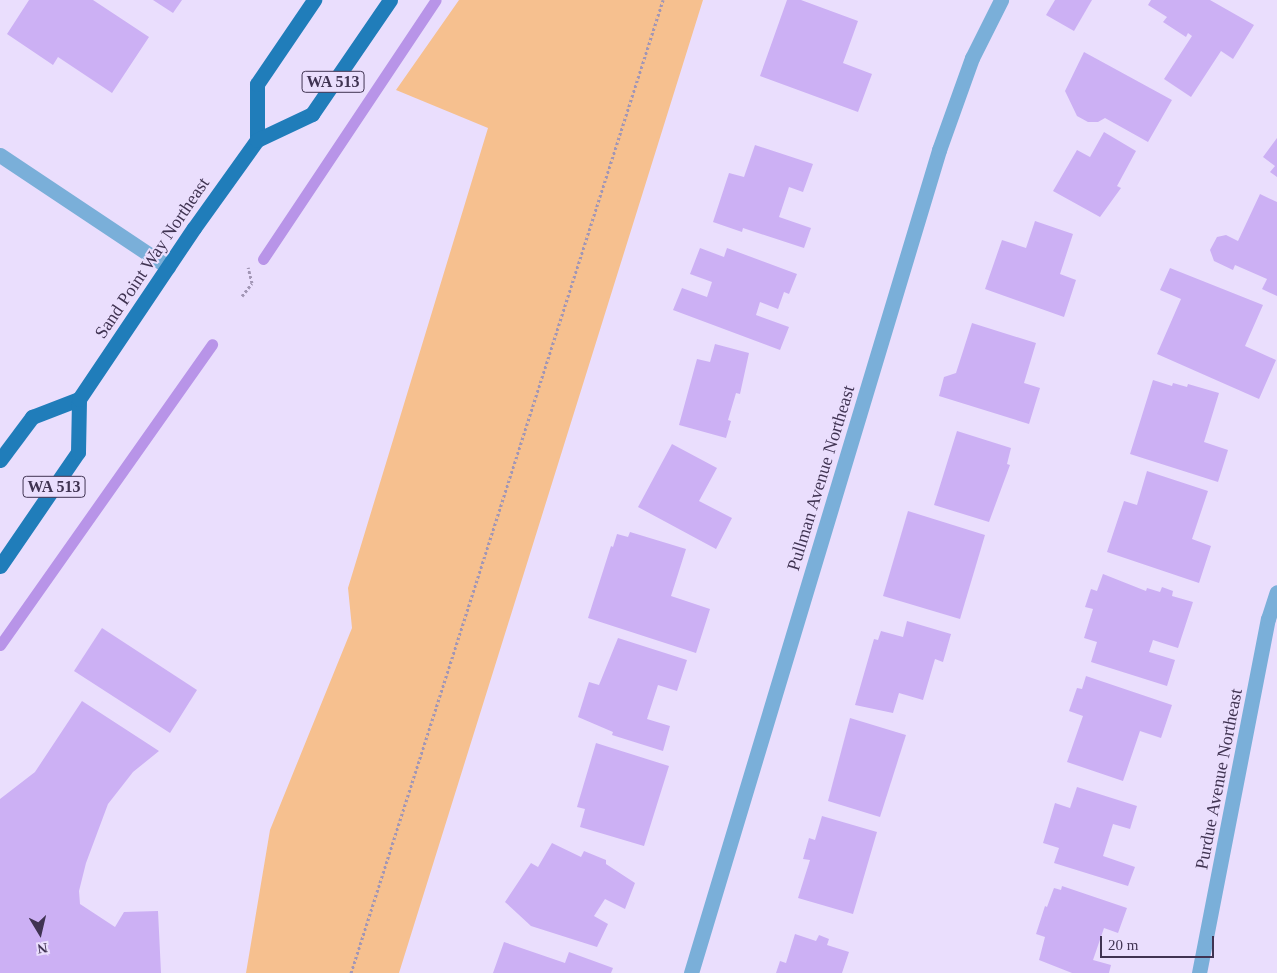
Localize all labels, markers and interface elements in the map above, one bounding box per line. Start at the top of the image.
road number: WA 513 [300,68,366,95]
street label: Sand Point Way Northeast [90,173,214,343]
street label: Pullman Avenue Northeast [782,382,860,574]
road number: WA 513 [22,474,86,501]
street label: Purdue Avenue Northeast [1191,686,1247,872]
north arrow [15,908,65,958]
scale bar [1102,926,1216,958]
text: 20 m [1108,937,1138,953]
text: N [36,940,49,957]

